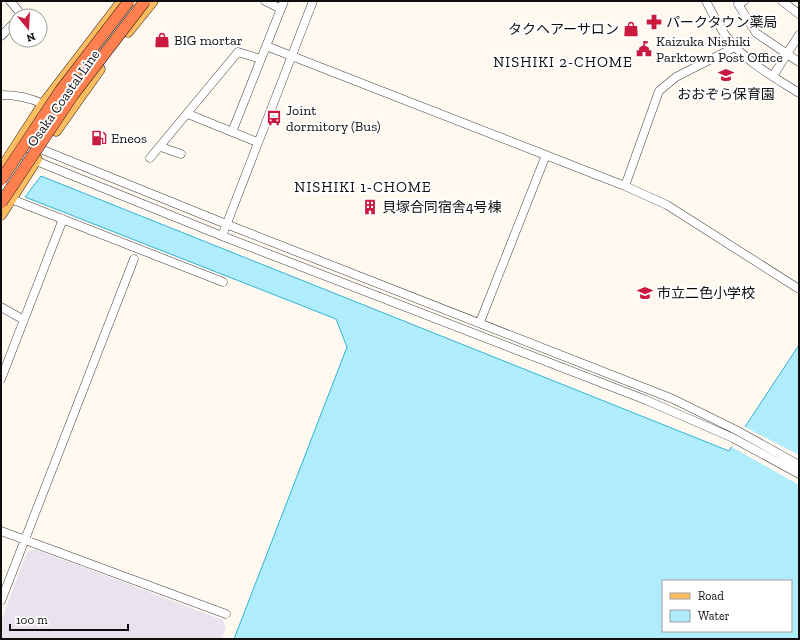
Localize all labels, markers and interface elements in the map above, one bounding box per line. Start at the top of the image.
north arrow [8,8,48,48]
pharmacy icon: パークタウン薬局 [645,13,663,31]
place label: パークタウン薬局 [666,14,777,31]
shop icon: タクヘアーサロン [622,20,640,38]
place label: タクヘアーサロン [508,21,619,38]
text: N [24,30,37,45]
shop icon: BIG mortar [153,31,171,49]
place label: BIG mortar [174,32,243,49]
place label: Kaizuka Nishiki Parktown Post Office [656,33,783,66]
public building icon: Kaizuka Nishiki Parktown Post Office [635,40,653,58]
street label: Osaka Coastal Line [24,46,103,150]
district label: NISHIKI 2-CHOME [493,53,633,71]
school or university icon: おおぞら保育園 [717,66,735,84]
place label: おおぞら保育園 [677,86,775,103]
place label: Joint dormitory (Bus) [286,102,381,135]
bus stop icon: Joint dormitory (Bus) [265,109,283,127]
fuel station icon: Eneos [90,129,108,147]
place label: Eneos [111,130,147,147]
district label: NISHIKI 1-CHOME [294,178,432,196]
building icon: 貝塚合同宿舎4号棟 [361,198,379,216]
place label: 貝塚合同宿舎4号棟 [382,199,502,216]
school or university icon: 市立二色小学校 [636,284,654,302]
place label: 市立二色小学校 [657,285,755,302]
legend [662,580,792,632]
text: Road [698,589,724,603]
scale bar [10,606,128,632]
text: Water [698,609,730,623]
text: 100 m [16,613,48,627]

